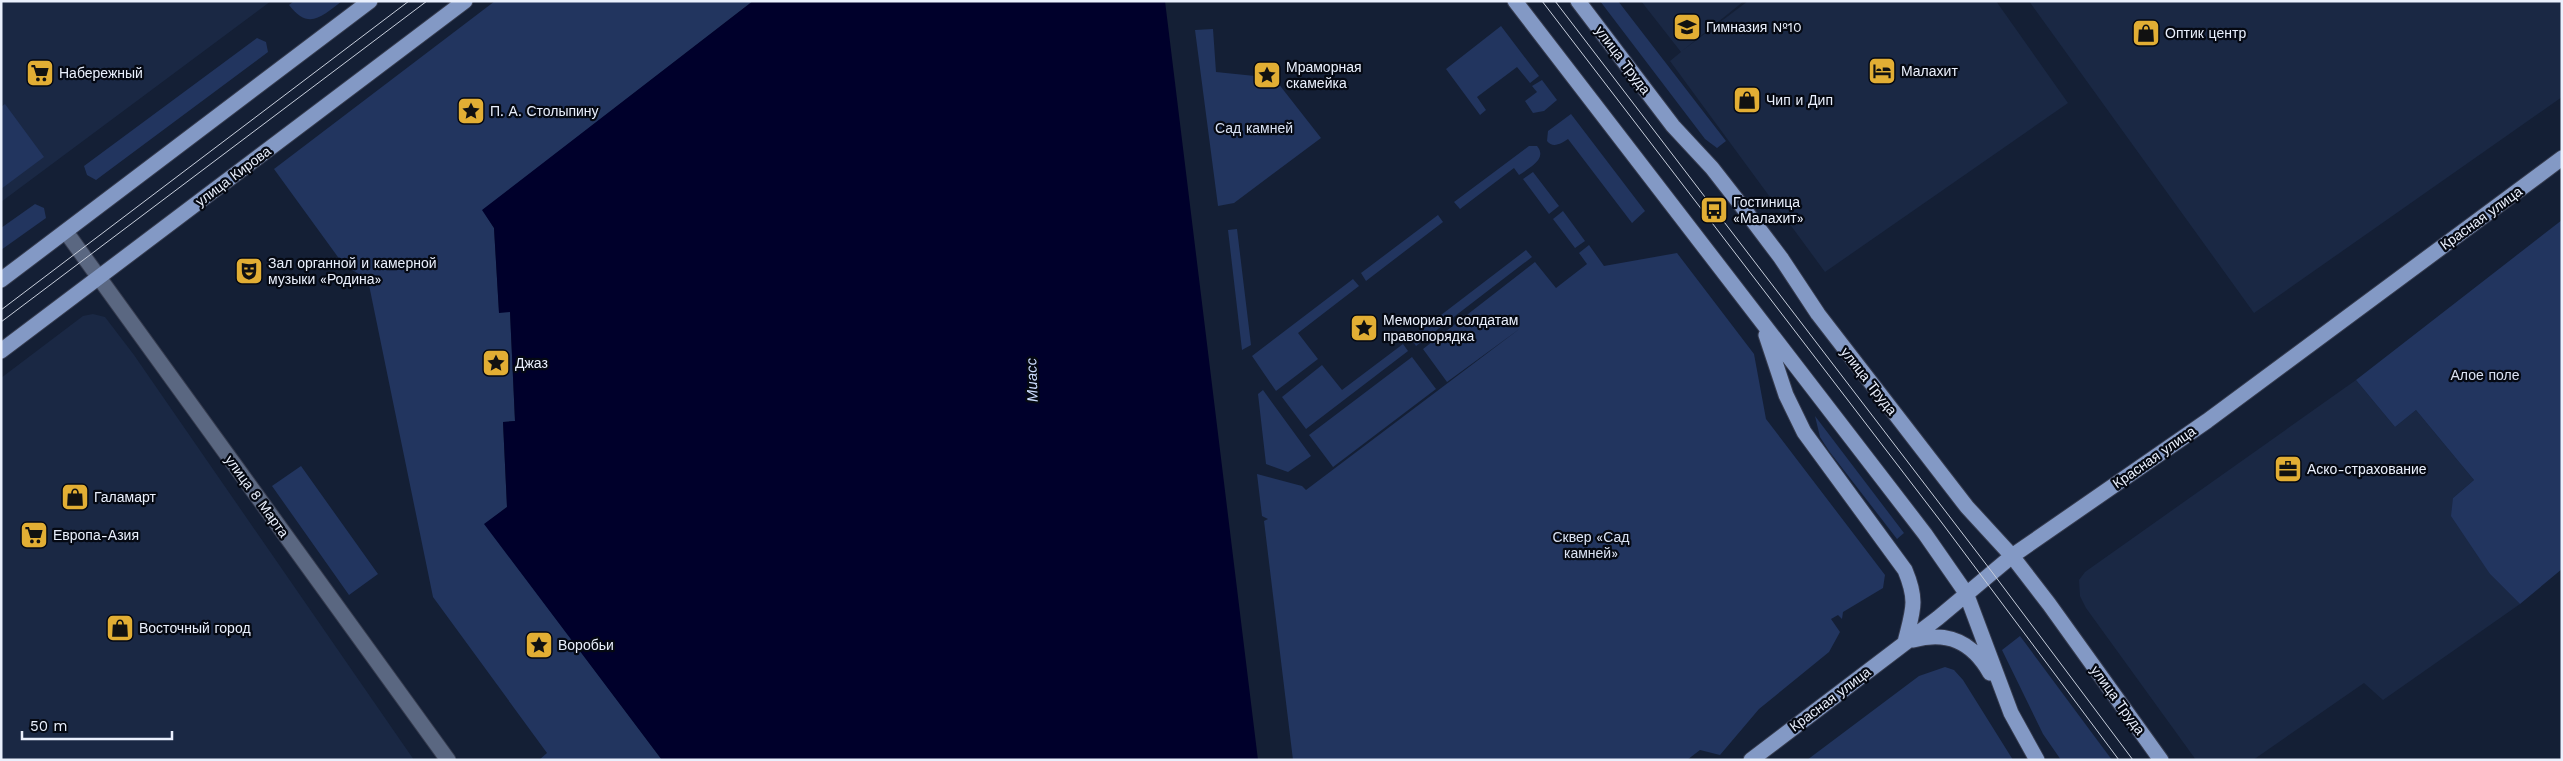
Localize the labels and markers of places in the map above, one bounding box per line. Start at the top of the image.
school or university icon: Гимназия №10 [1672,12,1702,42]
shop icon: Оптик центр [2131,18,2161,48]
place label: Гимназия №10 [1706,19,1802,35]
place label: Оптик центр [2165,25,2246,41]
hotel icon: Малахит [1867,56,1897,86]
supermarket icon: Набережный [25,58,55,88]
place label: Мраморная скамейка [1286,59,1362,91]
place icon: Мраморная скамейка [1252,60,1282,90]
place label: Малахит [1901,63,1958,79]
place label: Набережный [59,65,143,81]
shop icon: Чип и Дип [1732,85,1762,115]
place label: Чип и Дип [1766,92,1833,108]
place icon: П. А. Столыпину [456,96,486,126]
place label: П. А. Столыпину [490,103,599,119]
place label: Гостиница «Малахит» [1733,194,1804,226]
bus stop icon: Гостиница «Малахит» [1699,195,1729,225]
place label: Зал органной и камерной музыки «Родина» [268,255,437,287]
theatre icon: Зал органной и камерной музыки «Родина» [234,256,264,286]
place label: Мемориал солдатам правопорядка [1383,312,1518,344]
place icon: Мемориал солдатам правопорядка [1349,313,1379,343]
place icon: Джаз [481,348,511,378]
place label: Джаз [515,355,548,371]
office icon: Аско-страхование [2273,454,2303,484]
place label: Аско-страхование [2307,461,2427,477]
shop icon: Галамарт [60,482,90,512]
place label: Галамарт [94,489,156,505]
supermarket icon: Европа-Азия [19,520,49,550]
place label: Европа-Азия [53,527,139,543]
shop icon: Восточный город [105,613,135,643]
place label: Восточный город [139,620,251,636]
place icon: Воробьи [524,630,554,660]
place label: Воробьи [558,637,614,653]

